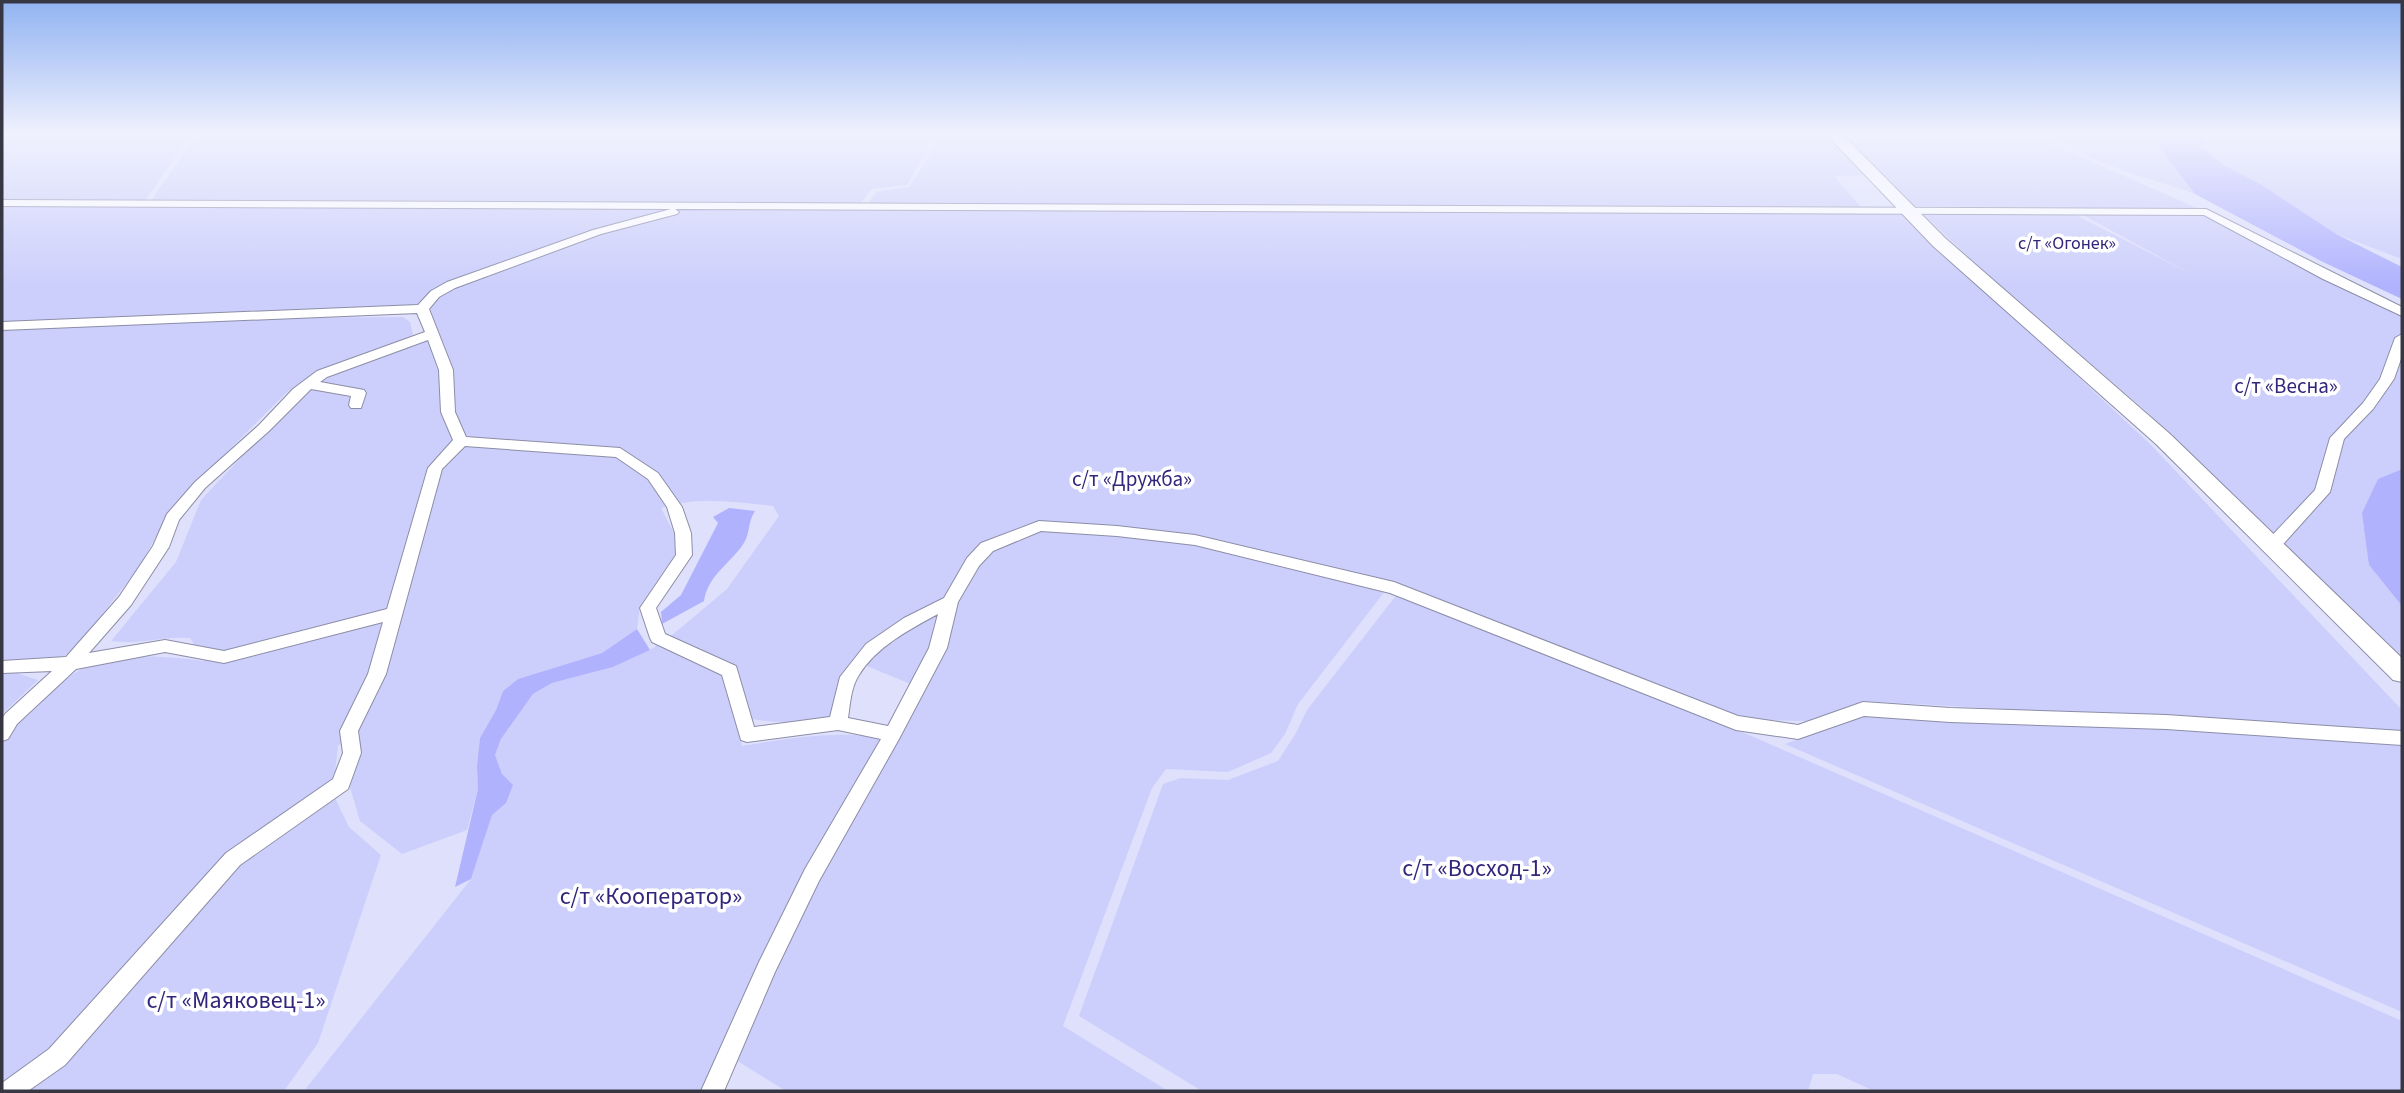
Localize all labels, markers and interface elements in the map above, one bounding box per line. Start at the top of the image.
park label: с/т «Огонек» [2018,231,2116,256]
park label: с/т «Весна» [2234,371,2338,401]
park label: с/т «Дружба» [1072,464,1192,494]
park label: с/т «Восход-1» [1402,851,1552,886]
park label: с/т «Кооператор» [560,879,742,914]
park label: с/т «Маяковец-1» [146,983,326,1018]

